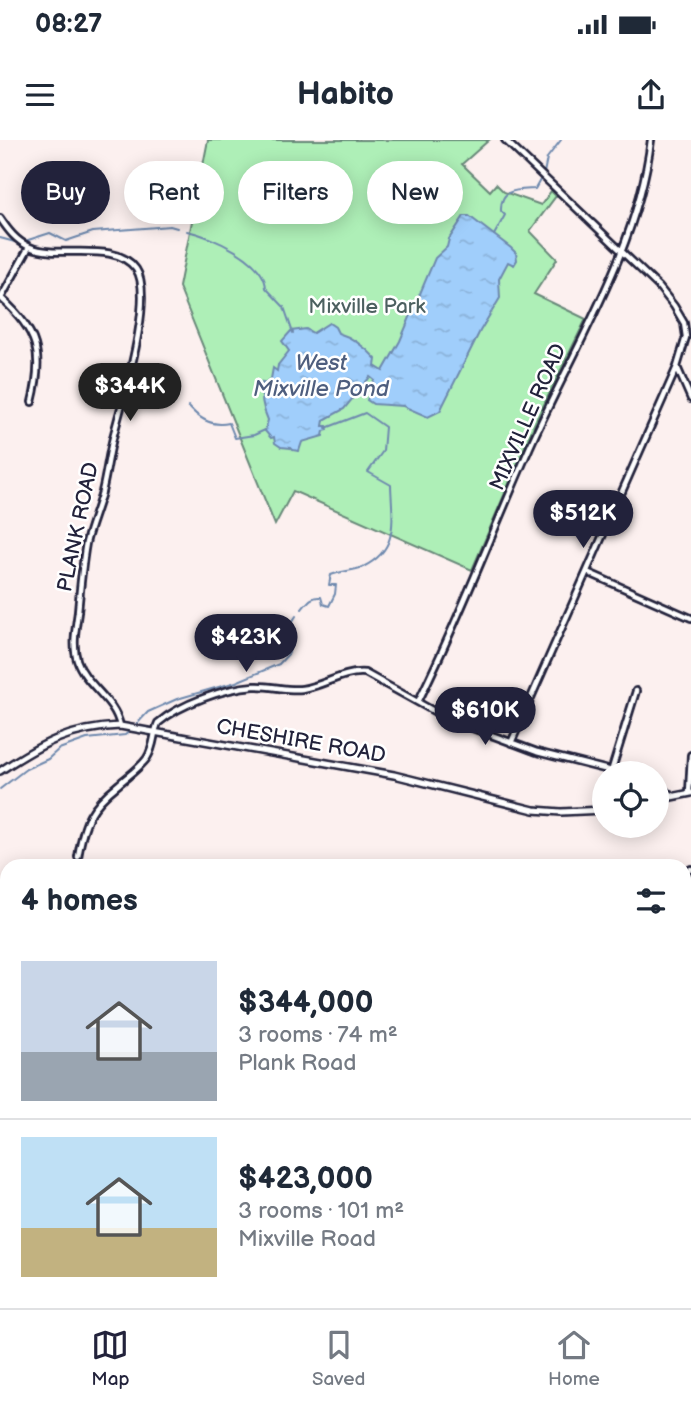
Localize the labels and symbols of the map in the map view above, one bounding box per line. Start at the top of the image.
park label: Mixville Park [308,294,426,319]
street label: MIXVILLE ROAD [484,340,572,494]
water label: West Mixville Pond [253,349,390,403]
pin: $344K [81,364,179,423]
street label: PLANK ROAD [52,460,104,594]
pin: $512K [534,490,632,550]
pin: $423K [197,615,295,674]
pin: $610K [436,688,534,747]
street label: CHESHIRE ROAD [214,714,388,768]

